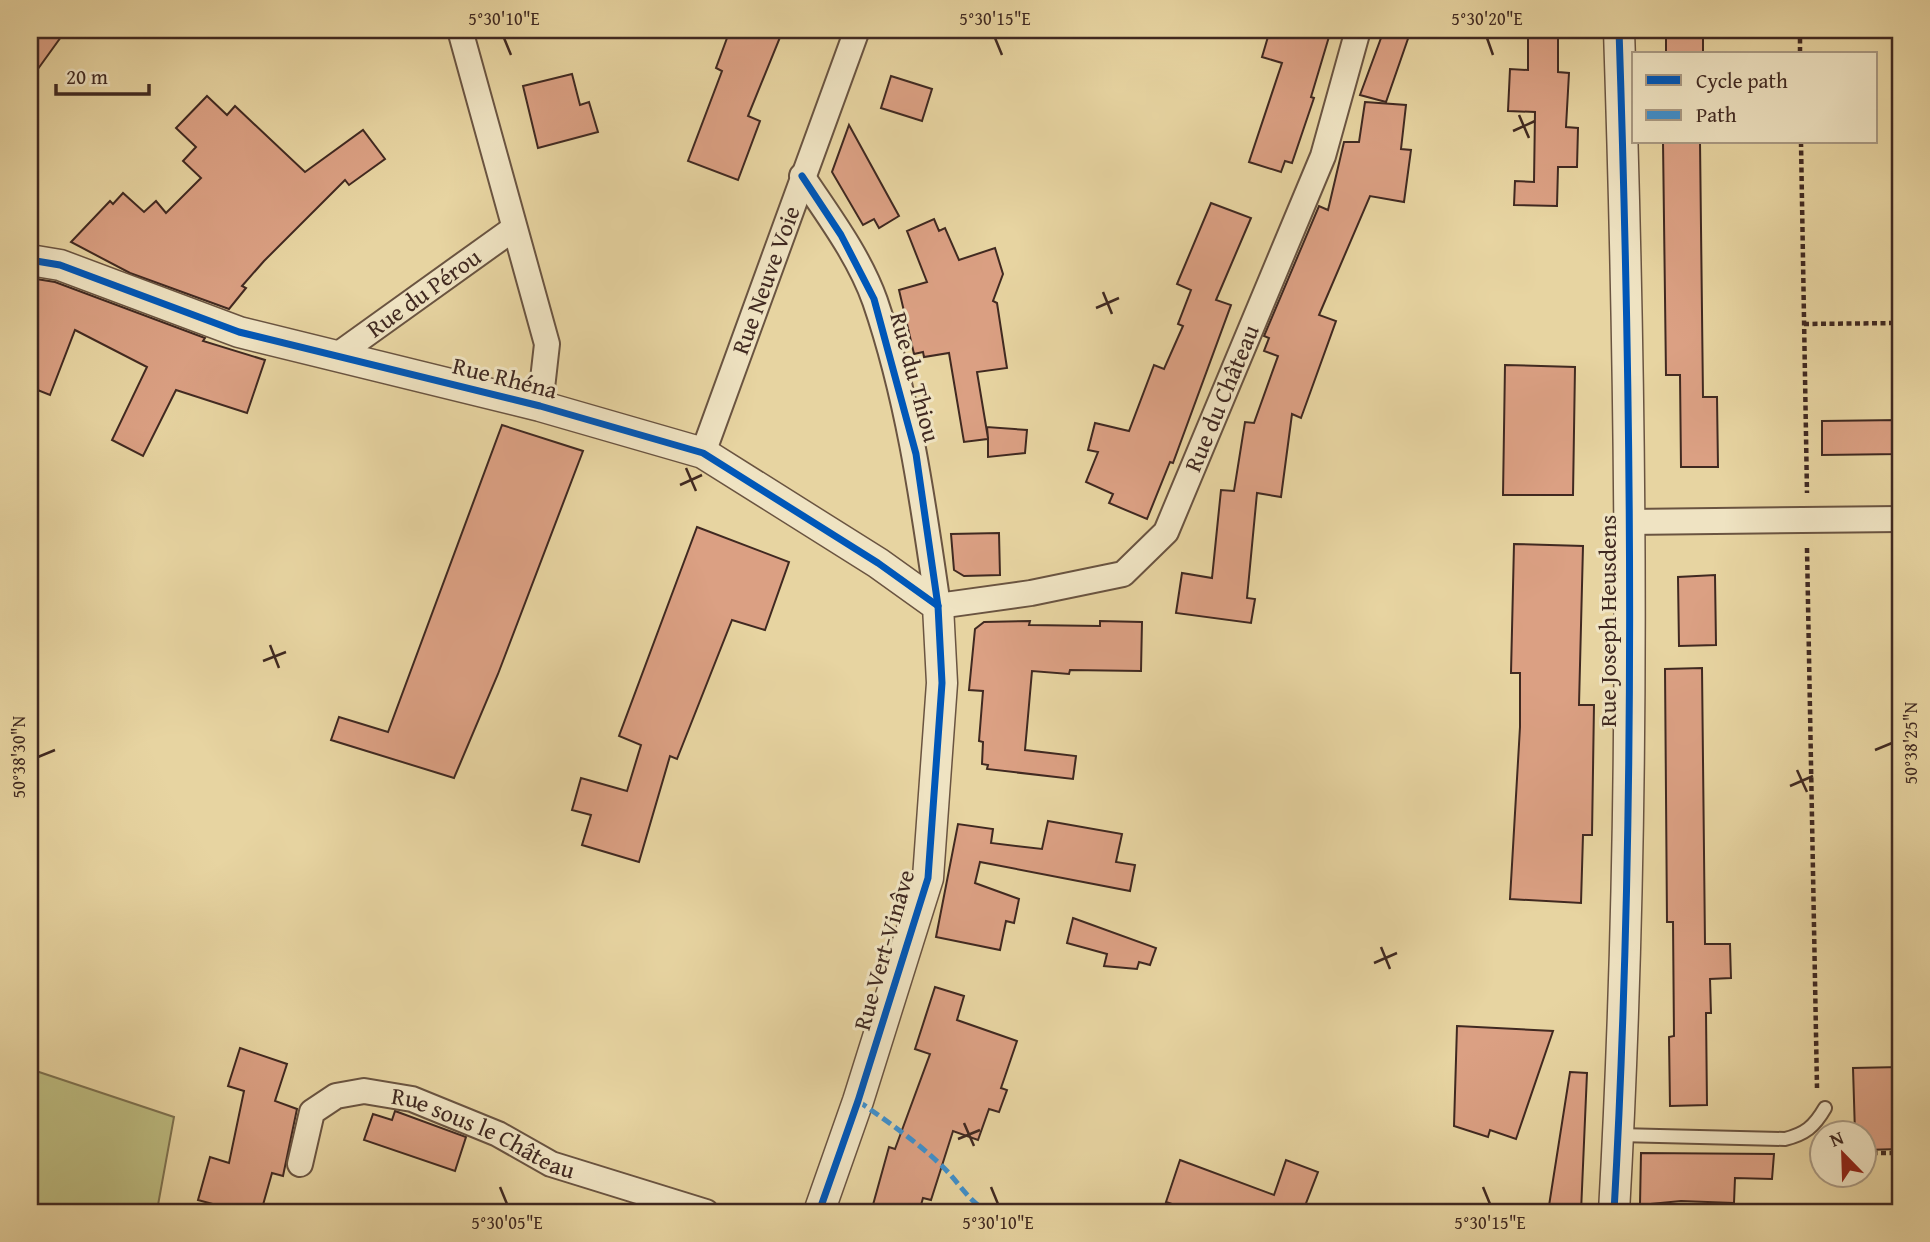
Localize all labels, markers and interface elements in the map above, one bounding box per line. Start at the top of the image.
text: 5°30'10"E [468,5,540,32]
text: 5°30'15"E [959,5,1031,32]
text: 5°30'20"E [1451,5,1523,32]
scale bar [56,52,149,96]
legend [1632,52,1878,144]
text: 20 m [66,61,108,92]
text: Cycle path [1696,65,1788,96]
text: Path [1696,99,1737,130]
street label: Rue Neuve Voie [722,201,809,359]
street label: Rue du Pérou [359,240,488,346]
street label: Rue du Thiou [881,308,950,446]
street label: Rue du Château [1175,319,1268,477]
street label: Rue Rhéna [449,348,562,408]
street label: Rue Joseph Heusdens [1590,515,1625,727]
text: 50°38'25"N [1897,701,1924,784]
text: 50°38'30"N [5,715,32,798]
street label: Rue Vert-Vinâve [844,866,923,1034]
street label: Rue sous le Château [389,1078,579,1187]
north arrow [1808,1120,1878,1190]
text: N [1825,1123,1848,1154]
text: 5°30'05"E [471,1209,543,1236]
text: 5°30'10"E [962,1209,1034,1236]
text: 5°30'15"E [1454,1209,1526,1236]

